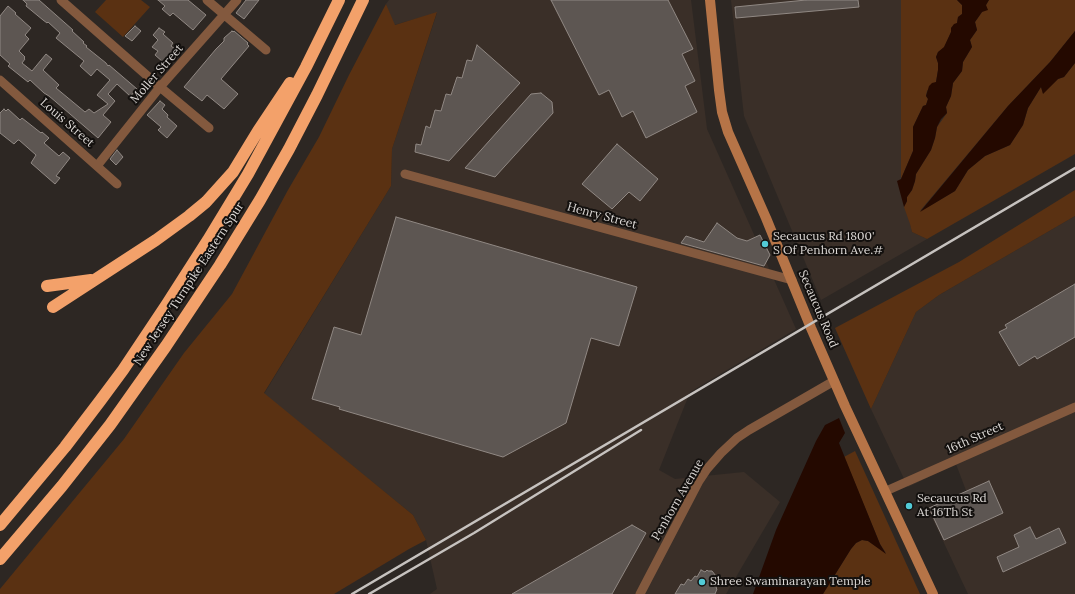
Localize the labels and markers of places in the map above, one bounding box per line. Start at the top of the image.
place label: Secaucus Rd 1800' S Of Penhorn Ave.# [773,230,883,258]
marker: Secaucus Rd 1800' S Of Penhorn Ave.# [760,239,770,249]
place label: Secaucus Rd At 16Th St [917,492,987,520]
marker: Secaucus Rd At 16Th St [904,501,914,511]
place label: Shree Swaminarayan Temple [710,575,871,589]
marker: Shree Swaminarayan Temple [697,577,707,587]

